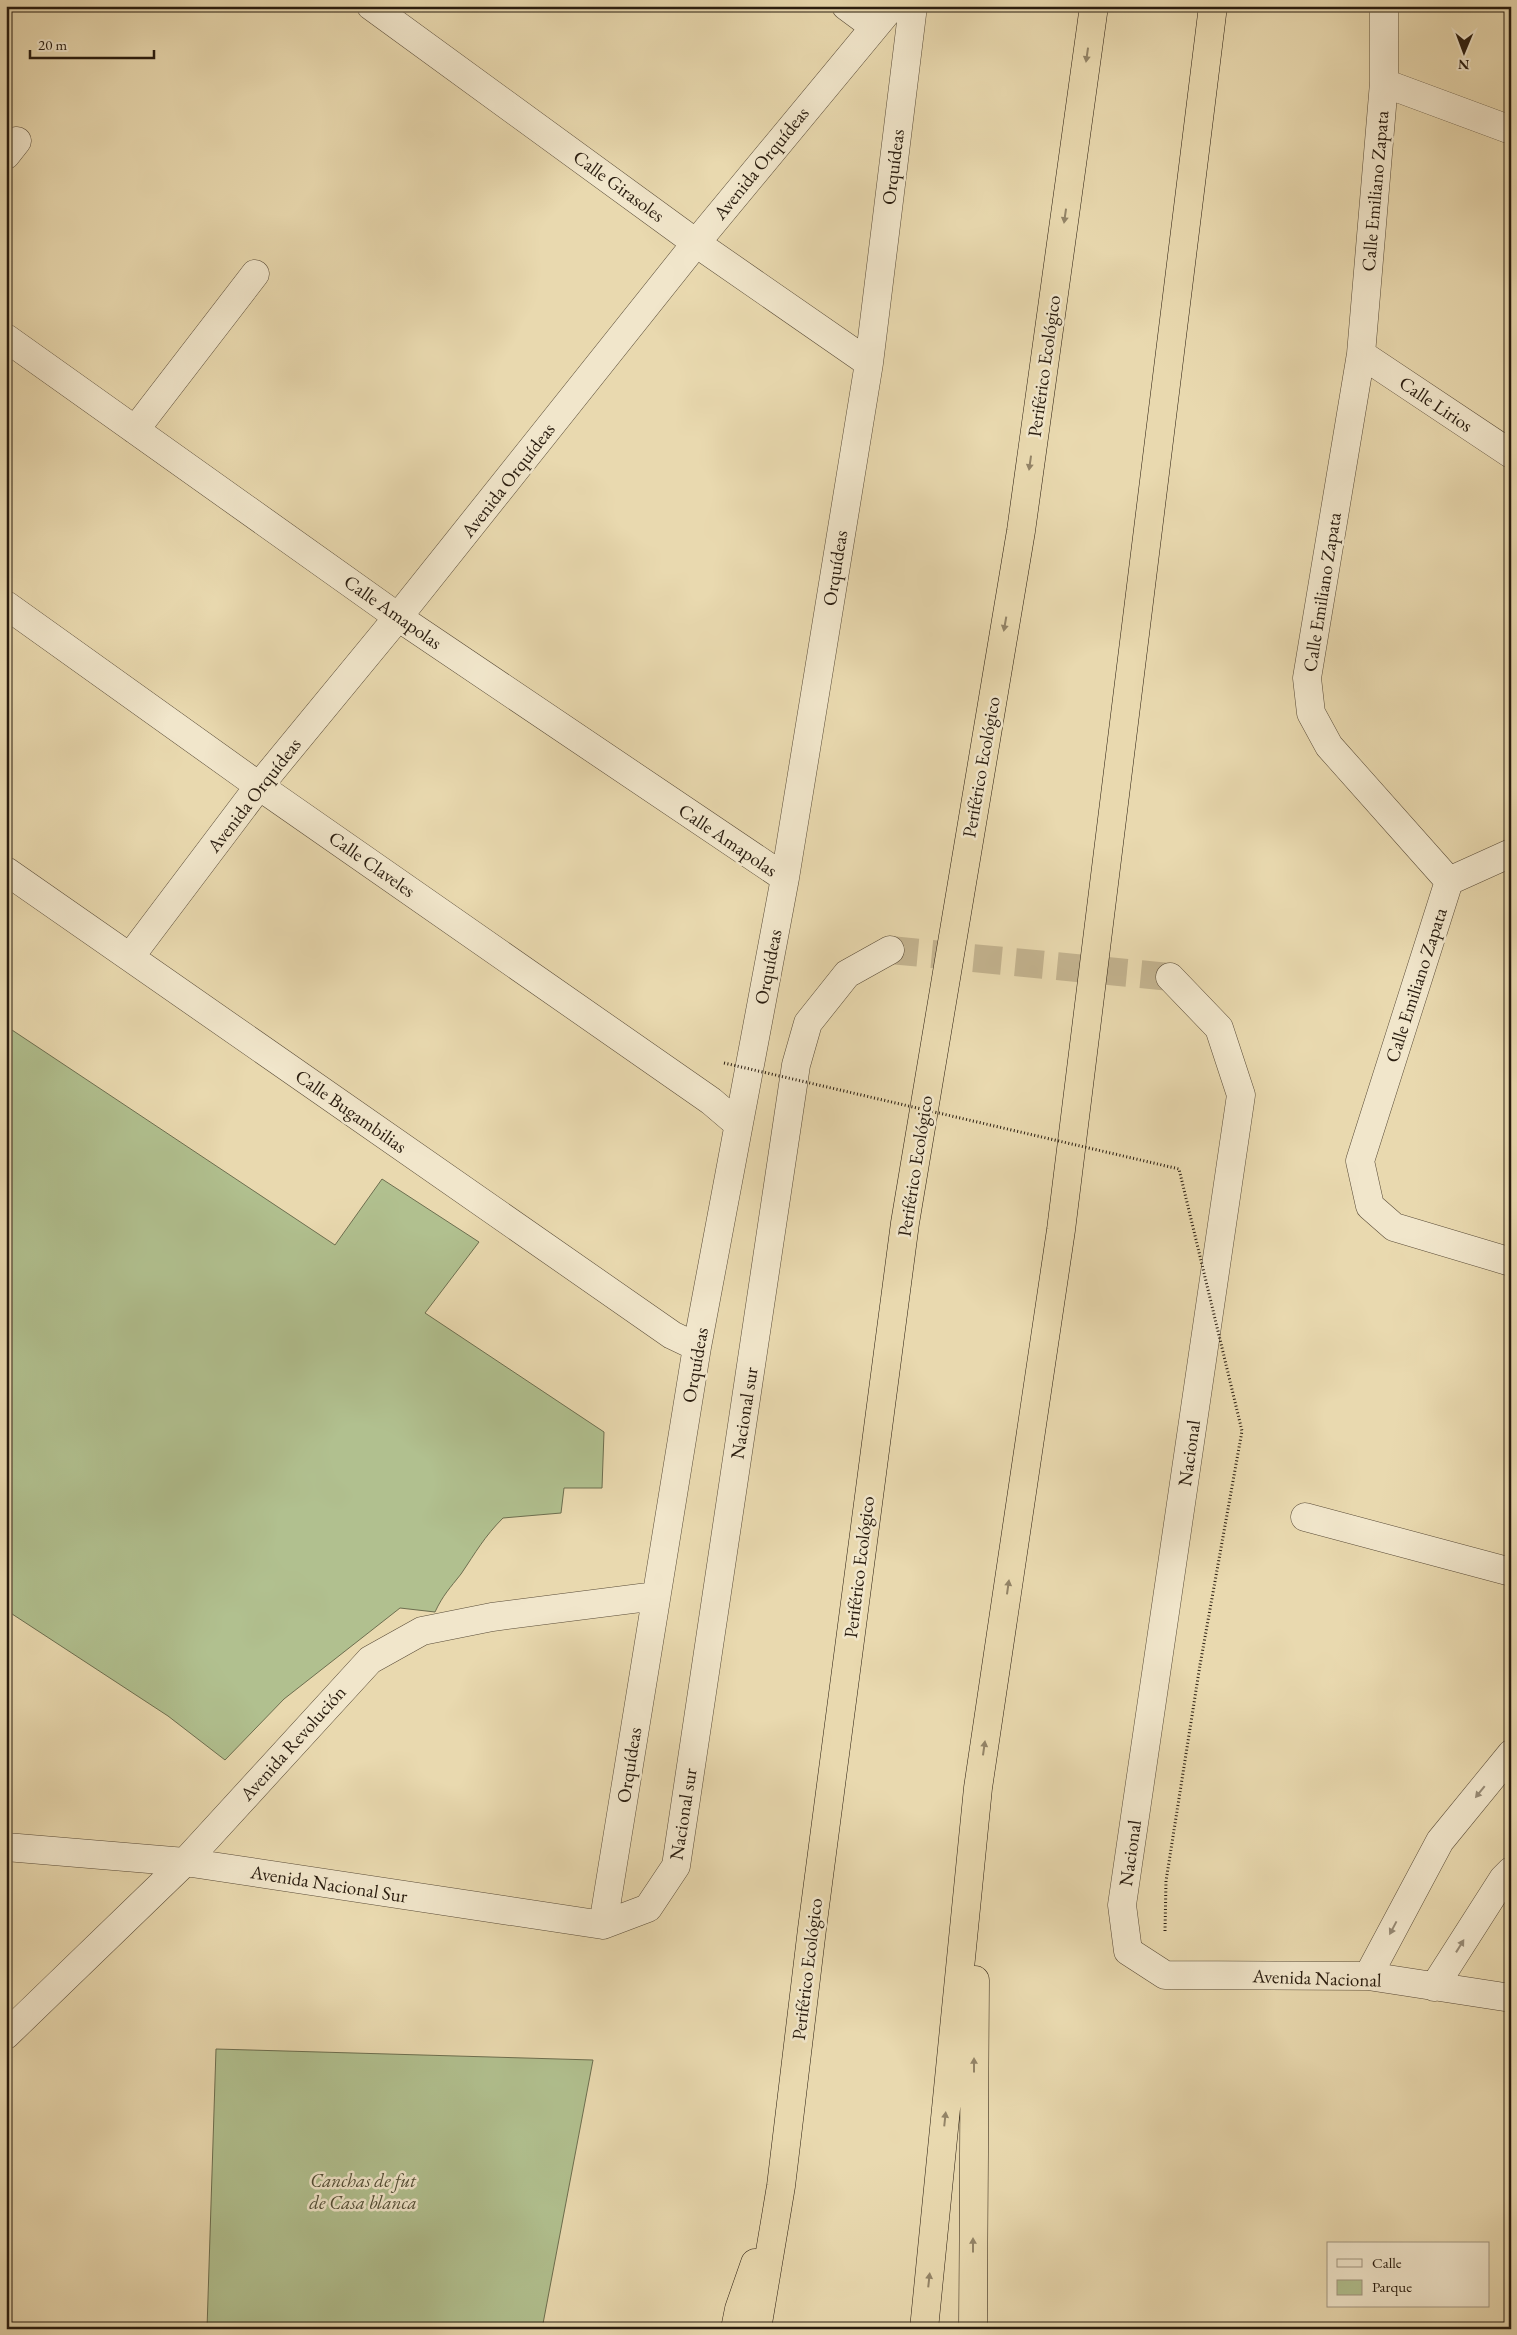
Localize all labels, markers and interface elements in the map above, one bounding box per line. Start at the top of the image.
scale bar [30,28,154,60]
north arrow [1440,28,1490,78]
text: 20 m [38,35,67,54]
one-way arrow [1083,47,1091,63]
text: N [1457,56,1470,74]
street label: Avenida Orquídeas [707,101,814,226]
street label: Calle Emiliano Zapata [1356,109,1395,272]
street label: Orquídeas [876,128,910,206]
street label: Calle Girasoles [568,144,670,228]
one-way arrow [1060,208,1068,224]
street label: Periférico Ecológico [1022,294,1066,438]
street label: Calle Lirios [1394,370,1478,438]
street label: Avenida Orquídeas [455,418,561,543]
one-way arrow [1026,455,1034,471]
street label: Calle Emiliano Zapata [1297,510,1347,674]
street label: Orquídeas [817,528,853,608]
street label: Calle Amapolas [339,569,447,655]
one-way arrow [1001,616,1009,632]
street label: Periférico Ecológico [956,694,1006,840]
street label: Avenida Orquídeas [201,733,307,858]
street label: Calle Amapolas [674,798,782,882]
street label: Calle Claveles [324,825,420,903]
street label: Calle Emiliano Zapata [1379,904,1453,1066]
street label: Orquídeas [748,927,788,1007]
street label: Calle Bugambilias [290,1063,412,1159]
street label: Periférico Ecológico [891,1094,939,1238]
street label: Orquídeas [676,1325,714,1405]
street label: Nacional sur [724,1365,764,1461]
street label: Nacional [1172,1418,1206,1488]
street label: Periférico Ecológico [838,1495,880,1639]
one-way arrow [1004,1579,1012,1595]
street label: Avenida Revolución [234,1680,352,1807]
street label: Orquídeas [611,1725,647,1805]
one-way arrow [981,1740,989,1756]
street label: Nacional sur [663,1766,703,1862]
one-way arrow [1474,1785,1485,1798]
street label: Nacional [1113,1818,1147,1888]
street label: Avenida Nacional Sur [248,1859,410,1909]
street label: Periférico Ecológico [786,1897,828,2041]
one-way arrow [1389,1921,1397,1936]
one-way arrow [1456,1940,1465,1953]
street label: Avenida Nacional [1251,1963,1383,1993]
one-way arrow [970,2057,978,2073]
one-way arrow [941,2110,949,2126]
park label: Canchas de fut de Casa blanca [309,2168,417,2215]
one-way arrow [969,2237,977,2253]
legend [1327,2242,1490,2308]
text: Calle [1372,2253,1402,2272]
one-way arrow [925,2272,933,2288]
text: Parque [1372,2277,1412,2296]

